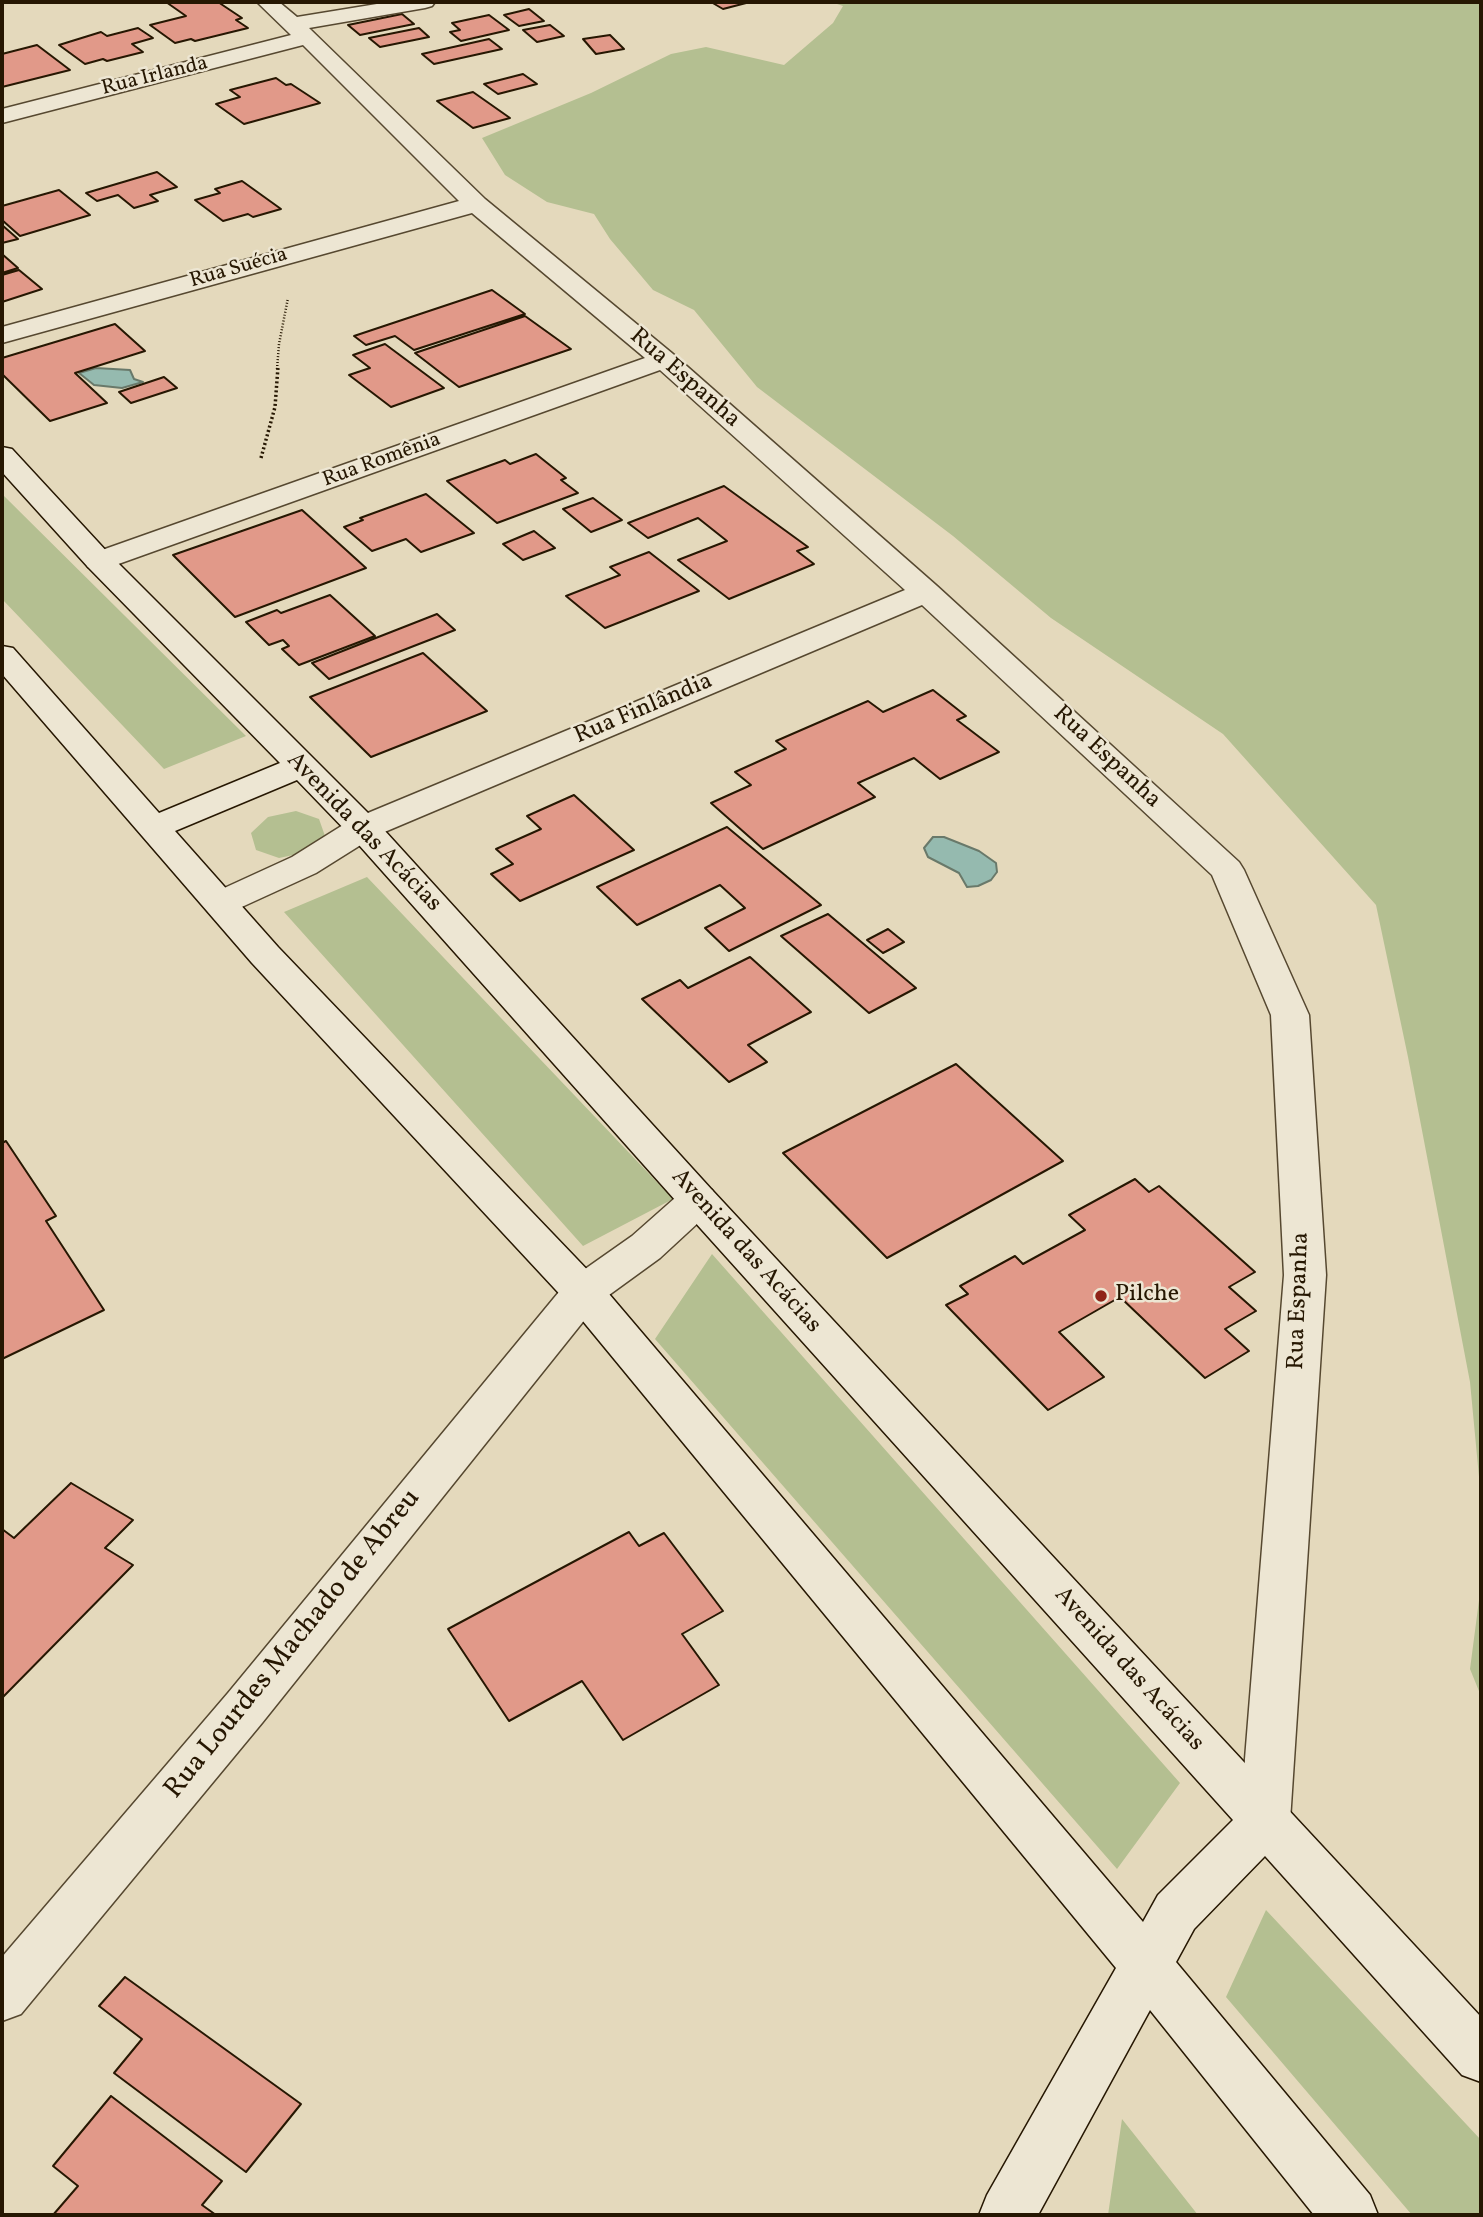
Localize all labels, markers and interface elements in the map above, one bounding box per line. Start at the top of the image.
street label: Rua Irlanda [99,52,211,102]
street label: Rua Suécia [187,243,291,295]
street label: Rua Espanha [623,323,745,435]
street label: Rua Romênia [320,428,444,494]
street label: Rua Finlândia [571,668,717,752]
street label: Rua Espanha [1046,701,1166,815]
street label: Avenida das Acácias [279,747,447,919]
street label: Avenida das Acácias [664,1164,826,1340]
street label: Rua Espanha [1283,1232,1317,1370]
place label: Pilche [1115,1282,1179,1310]
marker: Pilche [1093,1288,1109,1304]
street label: Rua Lourdes Machado de Abreu [159,1483,429,1807]
street label: Avenida das Acácias [1047,1582,1209,1758]

